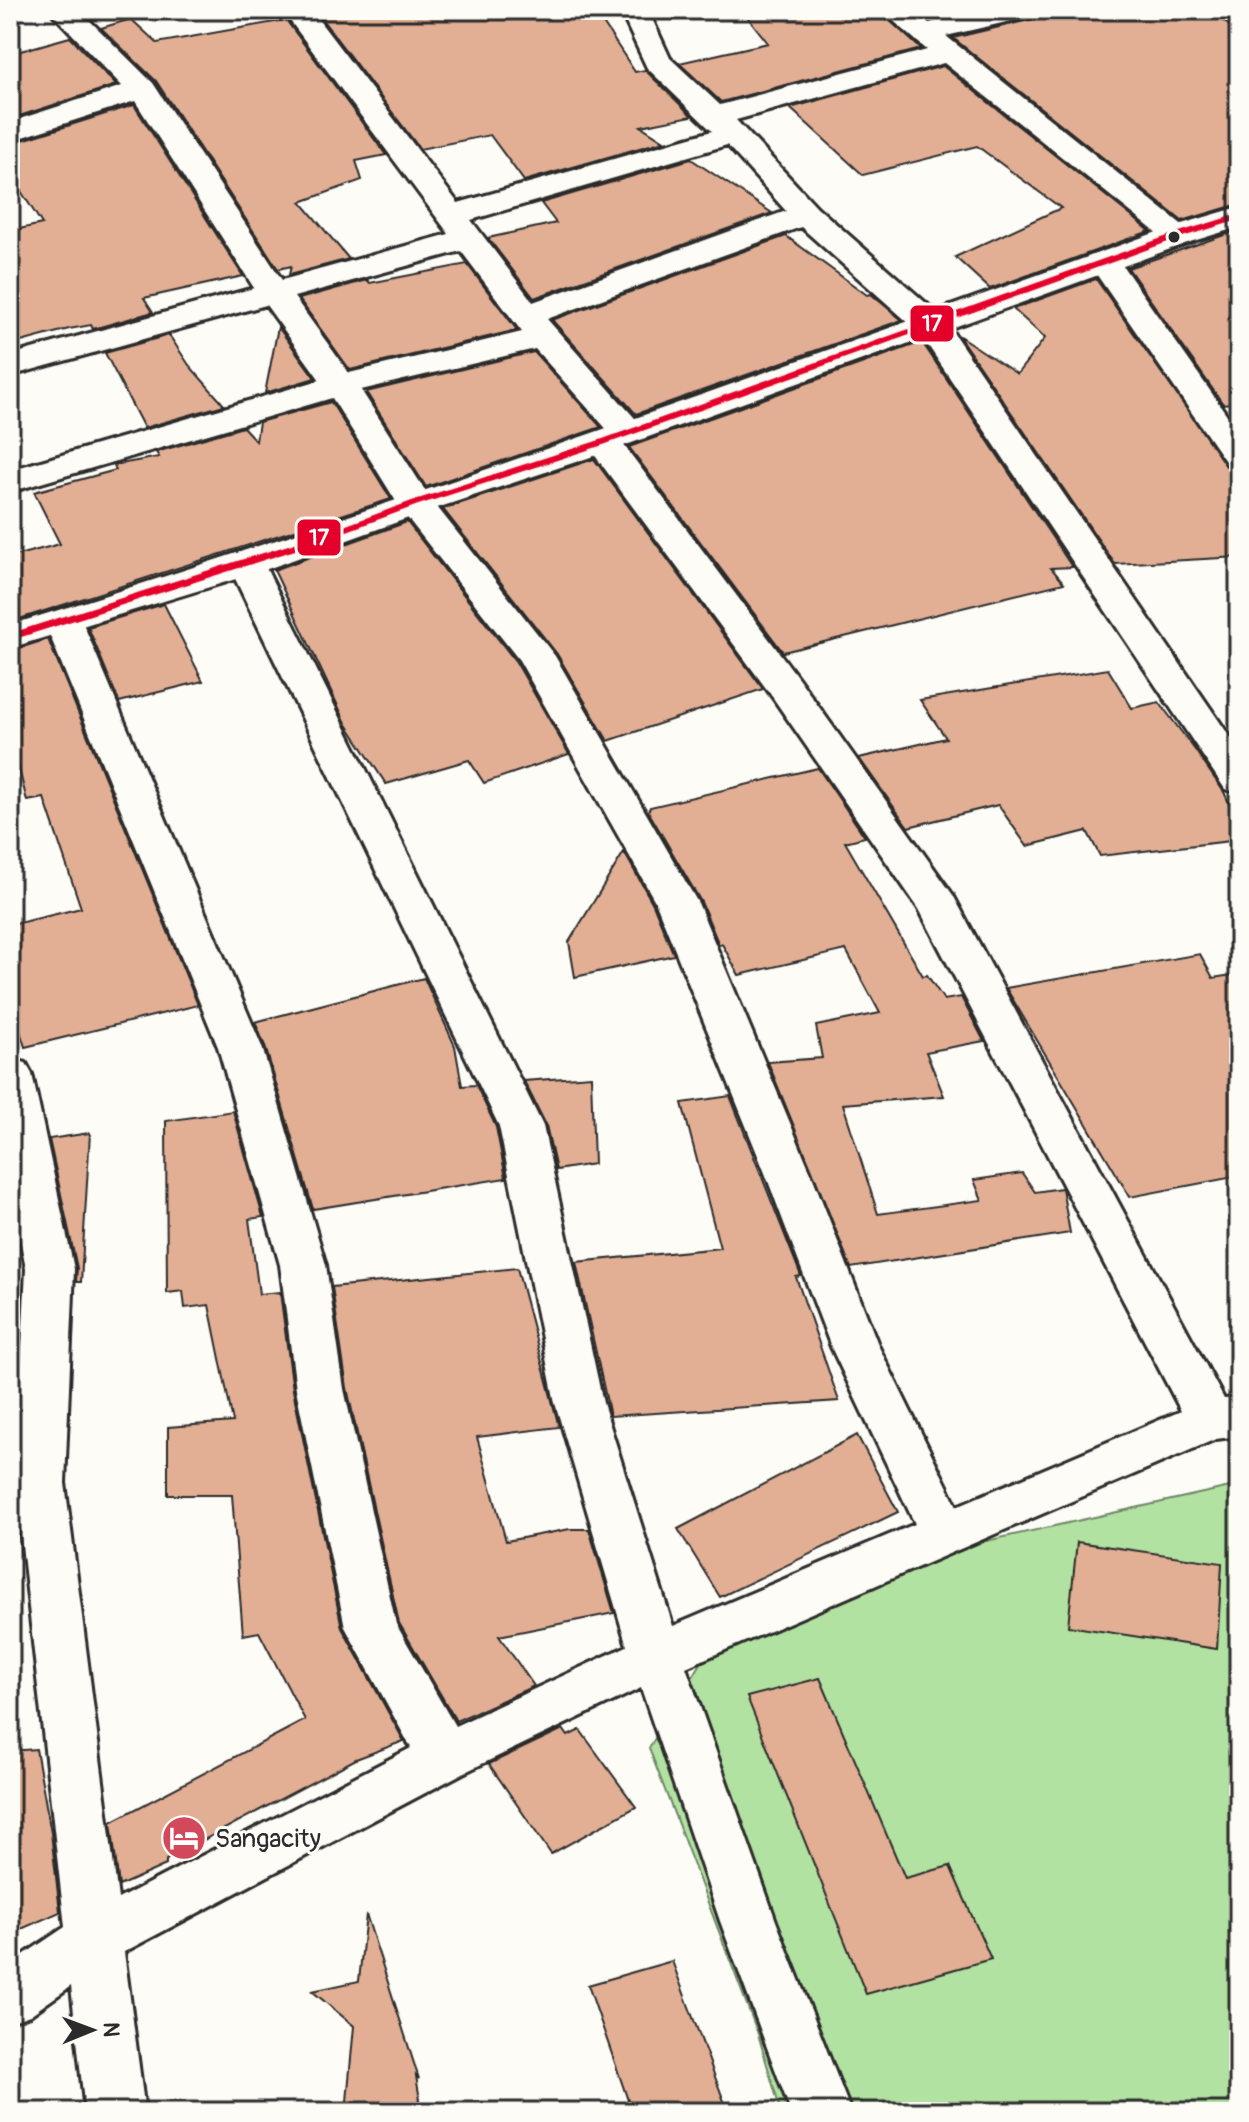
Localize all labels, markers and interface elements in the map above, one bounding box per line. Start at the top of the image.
unlabelled marker [1166,229,1182,245]
line badge: 17 [909,304,955,343]
text: 17 [922,310,942,338]
line badge: 17 [296,518,342,557]
text: 17 [309,524,329,552]
hotel icon: Sangacity [160,1814,208,1862]
place label: Sangacity [215,1823,321,1855]
north arrow [52,1990,132,2070]
text: N [97,2022,125,2037]

